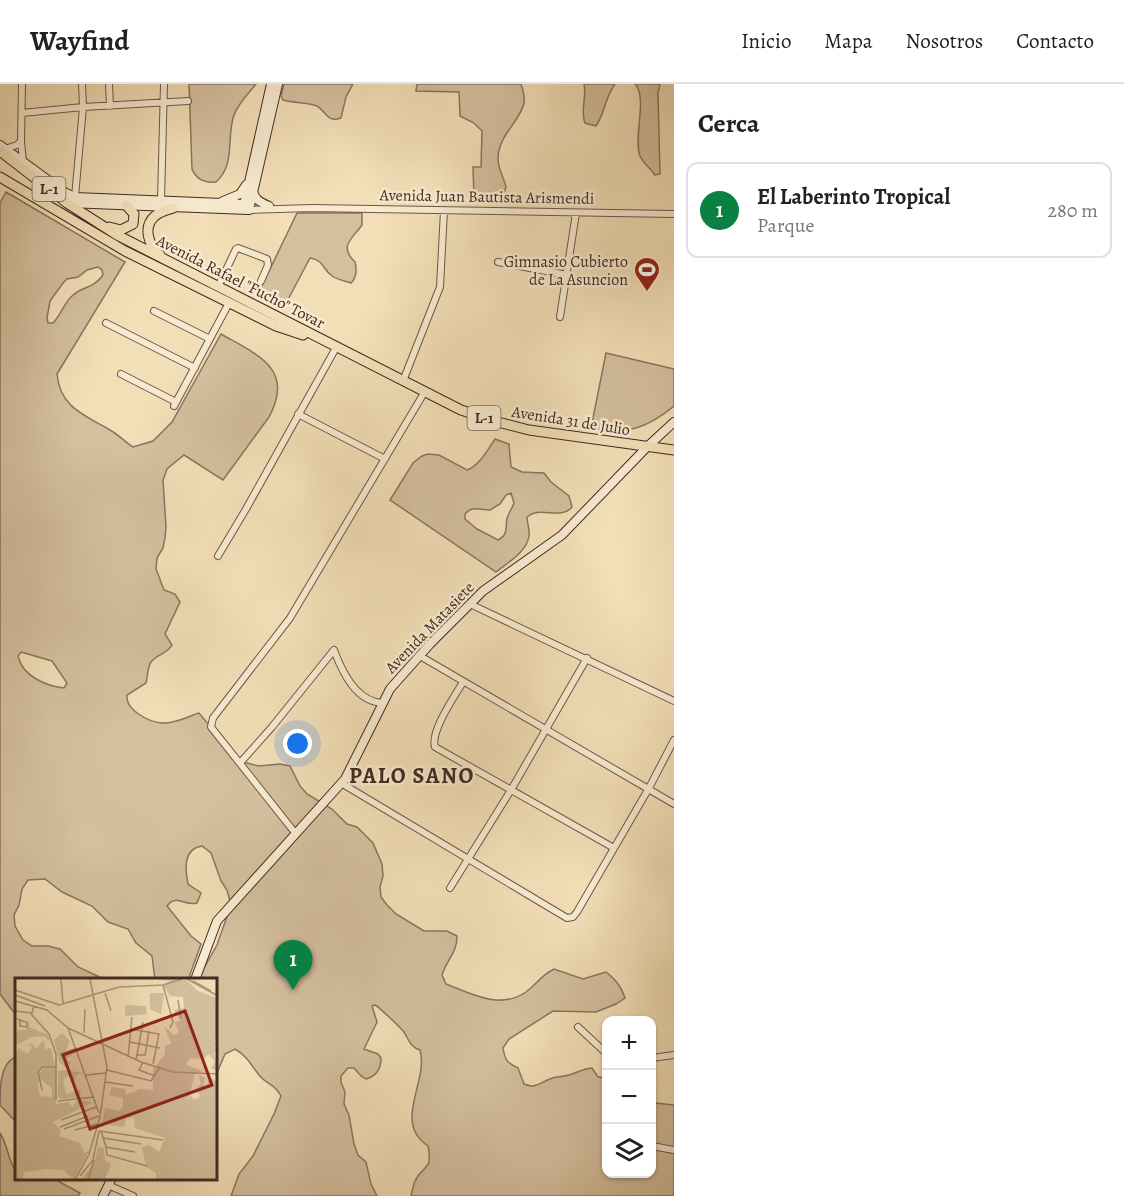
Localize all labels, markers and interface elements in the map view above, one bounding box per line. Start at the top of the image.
text: Wayfind [30,22,129,60]
text: Inicio [741,27,791,55]
text: Mapa [824,27,873,55]
text: Nosotros [906,27,983,55]
text: Contacto [1016,27,1094,55]
text: Cerca [698,106,760,141]
road number: L-1 [32,177,66,201]
text: El Laberinto Tropical [757,182,950,212]
street label: Avenida Juan Bautista Arismendi [379,184,594,210]
text: 1 [716,197,723,224]
text: 280 m [1048,197,1098,224]
text: Parque [757,212,815,239]
street label: Avenida Rafael "Fucho" Tovar [152,229,329,334]
place label: Gimnasio Cubierto de La Asuncion [504,251,628,291]
sports icon: Gimnasio Cubierto de La Asuncion [632,255,662,293]
street label: Avenida 31 de Julio [509,401,632,441]
road number: L-1 [468,406,500,430]
street label: Avenida Matasiete [380,577,479,679]
your location [283,729,312,758]
district label: PALO SANO [349,761,475,791]
pin: 1 [274,940,312,990]
inset map [15,978,218,1181]
map controls [602,1016,656,1178]
button: + [602,1016,656,1070]
button: − [602,1070,656,1124]
button: layers [602,1124,656,1178]

